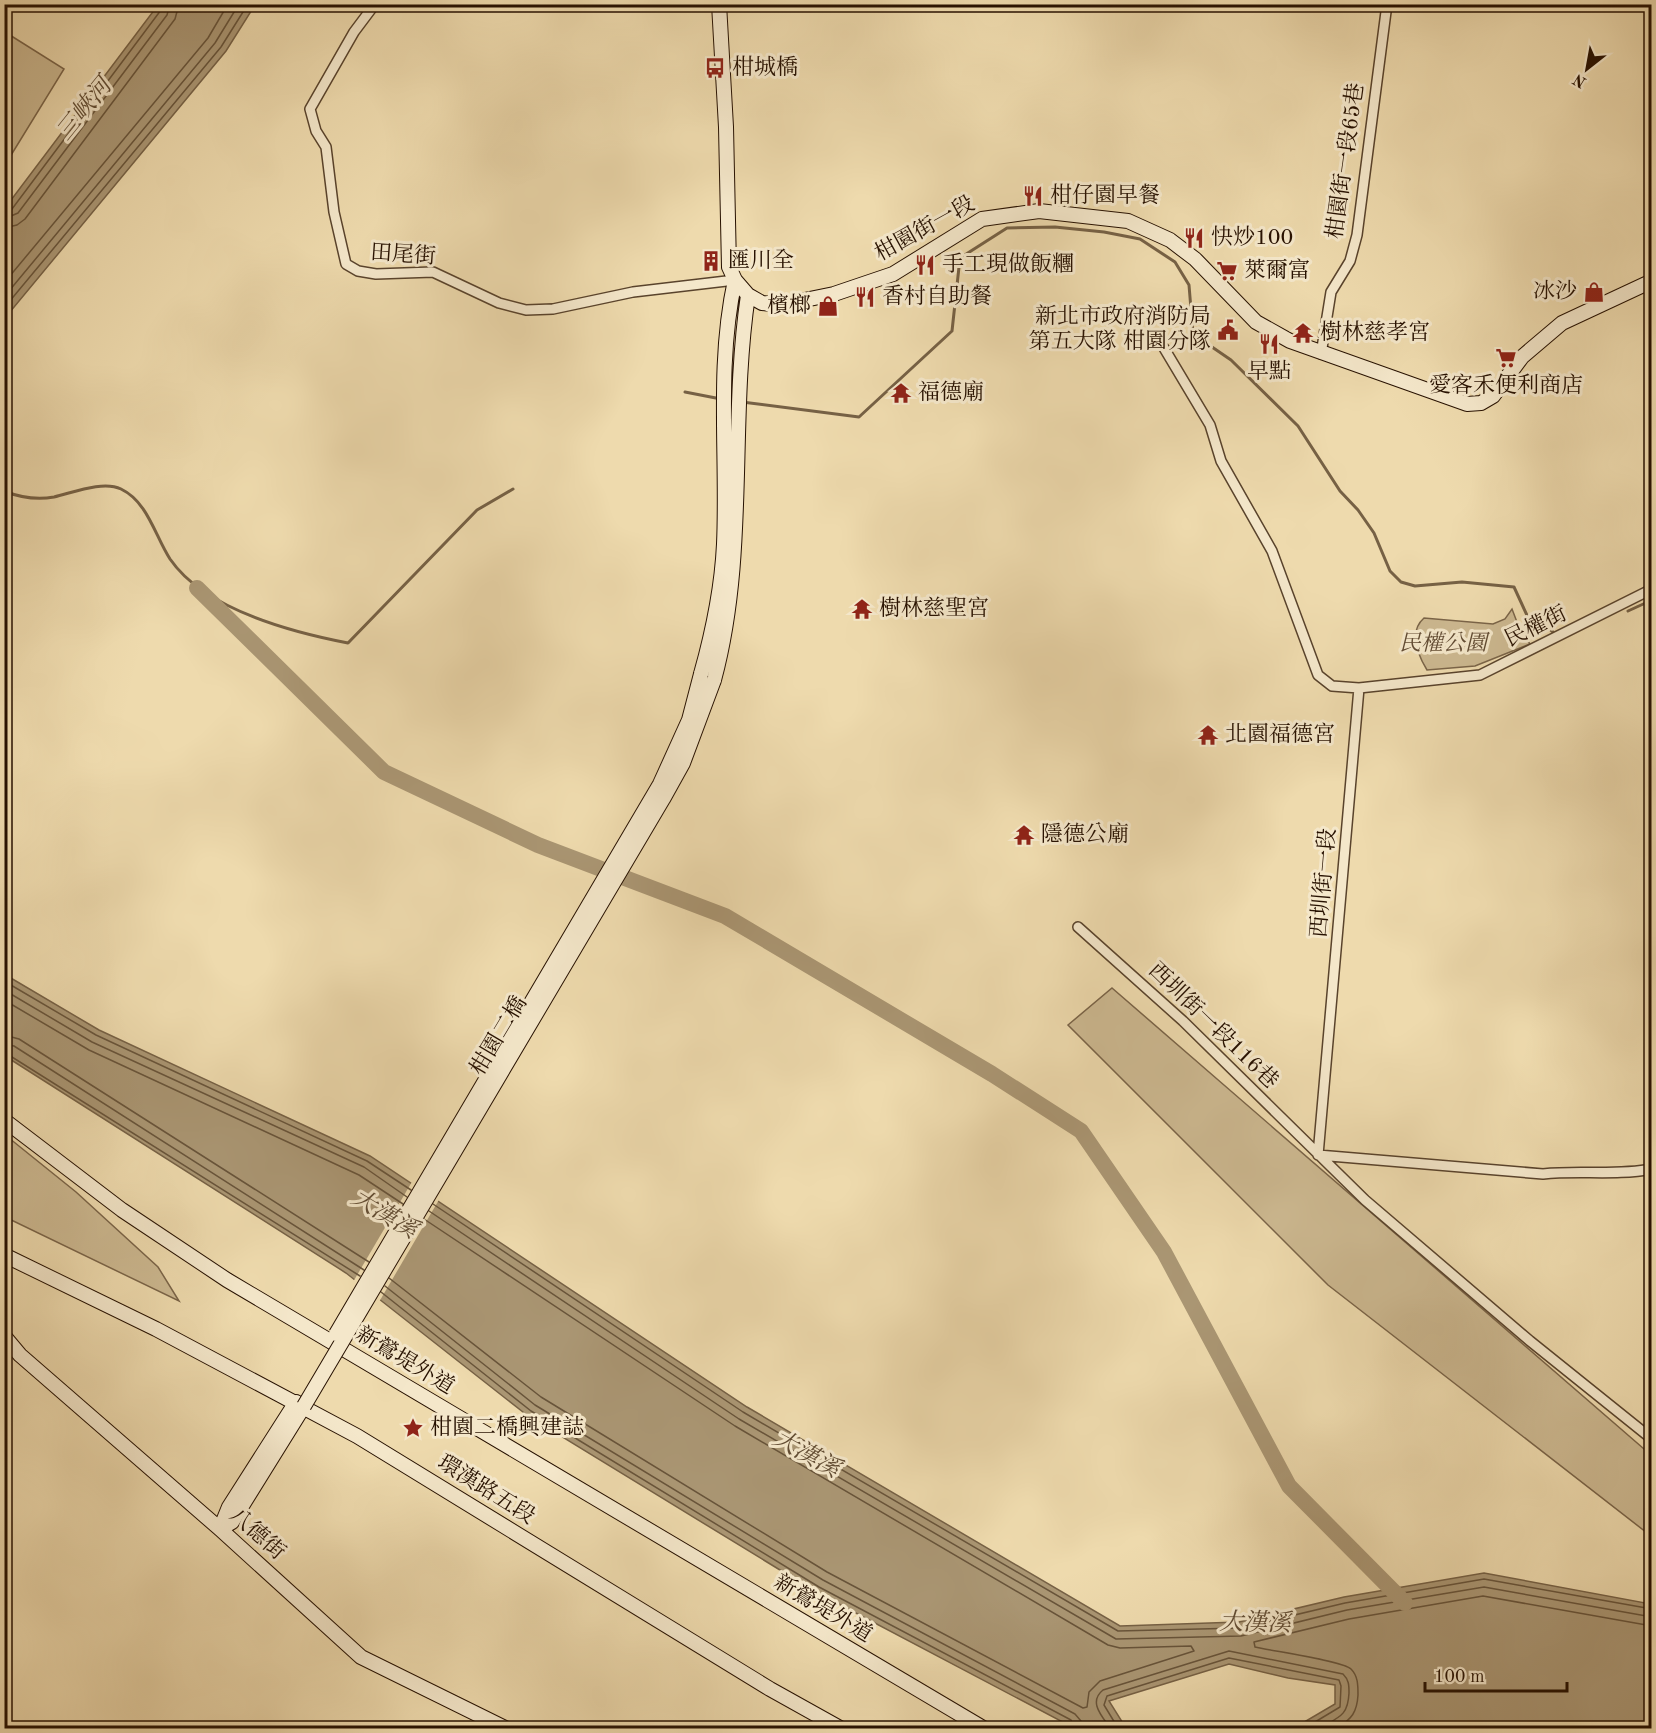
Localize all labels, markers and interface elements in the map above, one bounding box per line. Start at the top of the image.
north arrow [1557,39,1617,99]
place label: 柑城橋 [732,55,798,79]
bus stop icon: 柑城橋 [703,56,727,80]
water label: 三峽河 [51,69,119,146]
text: N [1570,70,1590,90]
street label: 柑園街一段65巷 [1322,81,1368,241]
place label: 柑仔園早餐 [1050,183,1160,207]
restaurant icon: 柑仔園早餐 [1021,184,1045,208]
street label: 柑園街一段 [871,191,978,265]
place label: 快炒100 [1211,225,1293,249]
restaurant icon: 快炒100 [1182,226,1206,250]
street label: 田尾街 [369,240,437,268]
place label: 匯川全 [728,248,794,272]
building icon: 匯川全 [699,249,723,273]
place label: 手工現做飯糰 [942,252,1074,276]
restaurant icon: 手工現做飯糰 [913,253,937,277]
place label: 萊爾富 [1244,258,1310,282]
supermarket icon: 萊爾富 [1215,259,1239,283]
place label: 冰沙 [1533,279,1577,303]
shop icon: 冰沙 [1582,280,1606,304]
place label: 香村自助餐 [882,284,992,308]
restaurant icon: 香村自助餐 [853,285,877,309]
place label: 檳榔 [767,293,811,317]
shop icon: 檳榔 [816,294,840,318]
place label: 新北市政府消防局 第五大隊 柑園分隊 [1029,304,1211,353]
public building icon: 新北市政府消防局 第五大隊 柑園分隊 [1216,318,1240,342]
place label: 樹林慈孝宮 [1320,320,1430,344]
temple icon: 樹林慈孝宮 [1291,321,1315,345]
restaurant icon: 早點 [1257,332,1281,356]
supermarket icon: 愛客禾便利商店 [1494,346,1518,370]
place label: 早點 [1247,359,1291,383]
place label: 愛客禾便利商店 [1429,373,1583,397]
place label: 福德廟 [918,380,984,404]
temple icon: 福德廟 [889,381,913,405]
place label: 樹林慈聖宮 [879,596,989,620]
temple icon: 樹林慈聖宮 [850,597,874,621]
street label: 民權街 [1501,601,1570,651]
park label: 民權公園 [1399,631,1490,655]
place label: 北園福德宮 [1225,722,1335,746]
temple icon: 北園福德宮 [1196,723,1220,747]
place label: 隱德公廟 [1041,821,1129,846]
temple icon: 隱德公廟 [1012,823,1036,847]
street label: 西圳街一段 [1306,827,1340,939]
street label: 西圳街一段116巷 [1144,958,1283,1093]
street label: 柑園二橋 [465,992,531,1079]
water label: 大漢溪 [347,1184,425,1245]
street label: 新鶯堤外道 [352,1322,459,1399]
place label: 柑園二橋興建誌 [430,1415,584,1439]
place icon: 柑園二橋興建誌 [401,1416,425,1440]
water label: 大漢溪 [769,1424,847,1484]
street label: 環漢路五段 [434,1450,540,1528]
street label: 八德街 [225,1502,290,1564]
street label: 新鶯堤外道 [770,1570,877,1647]
water label: 大漢溪 [1219,1608,1294,1637]
scale bar [1425,1655,1568,1693]
text: 100 m [1434,1668,1485,1686]

